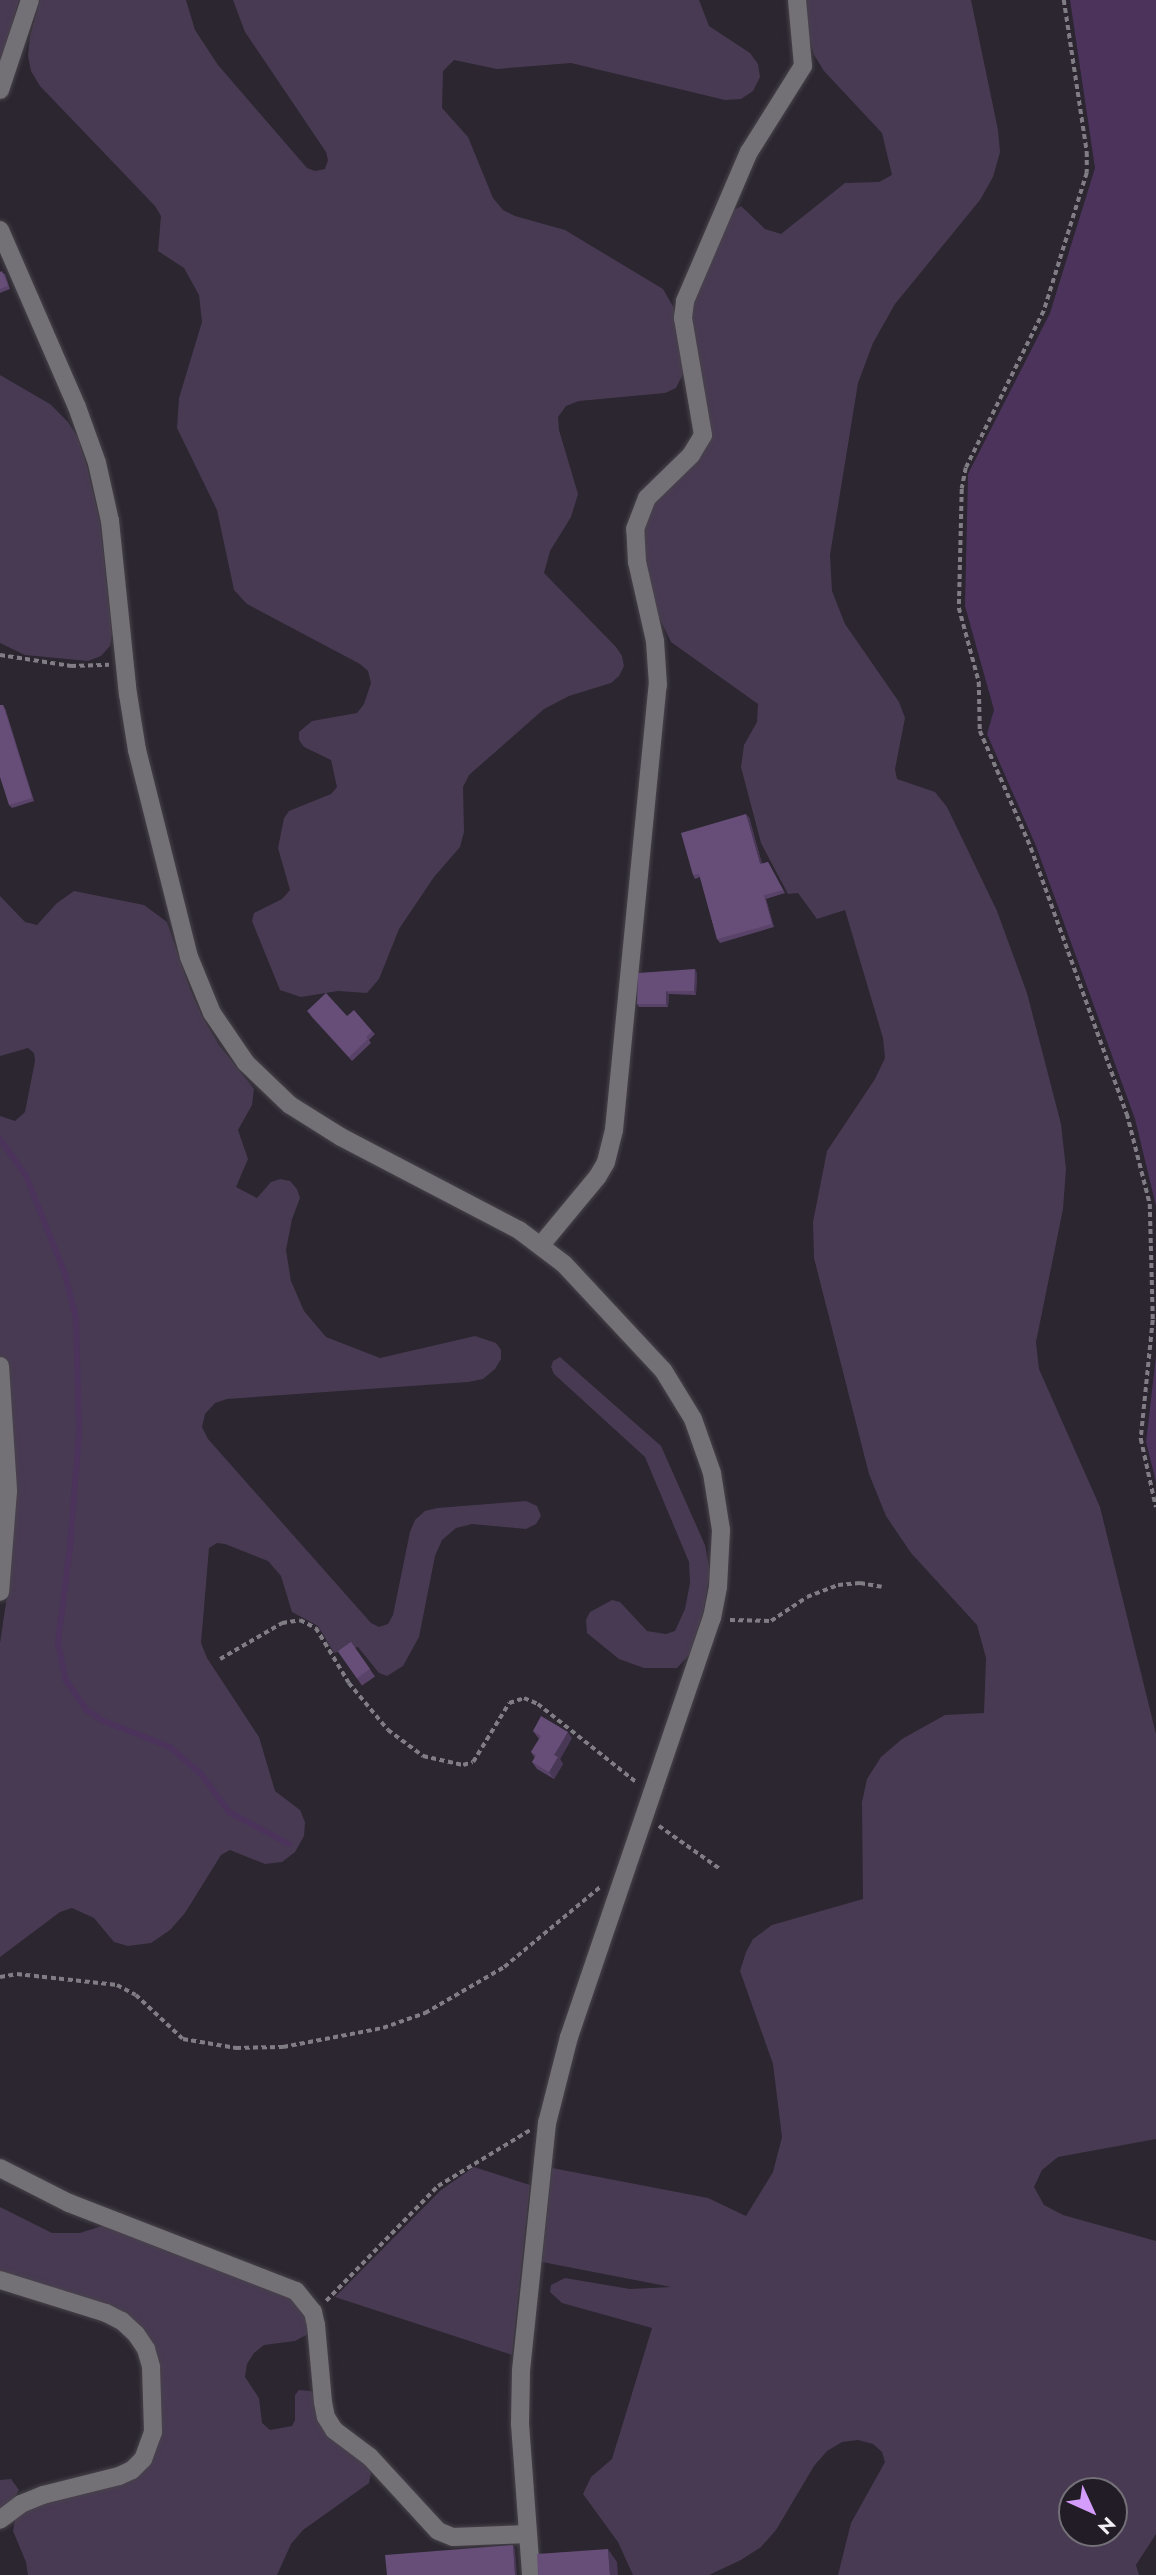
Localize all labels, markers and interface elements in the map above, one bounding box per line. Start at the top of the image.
north arrow [1058,2477,1128,2547]
text: N [1092,2511,1122,2541]

